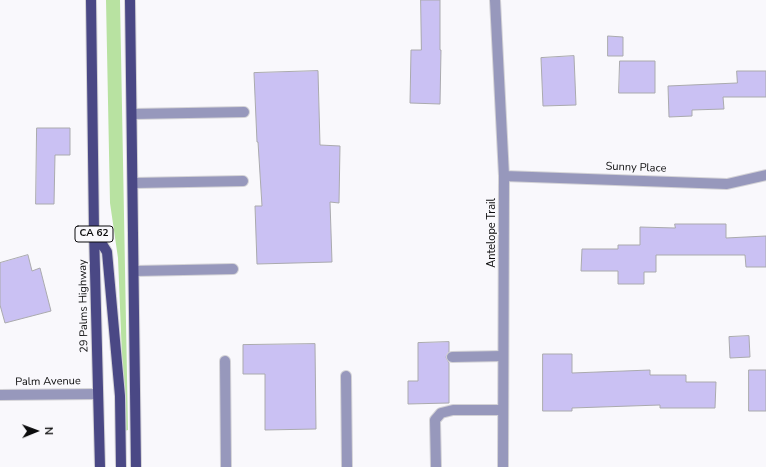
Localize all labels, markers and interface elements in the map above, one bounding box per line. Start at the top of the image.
street label: Sunny Place [605,160,667,176]
street label: Antelope Trail [485,198,499,268]
road number: CA 62 [75,226,113,242]
street label: 29 Palms Highway [77,259,91,353]
street label: Palm Avenue [15,375,81,389]
north arrow [16,411,56,451]
text: N [41,427,56,435]

